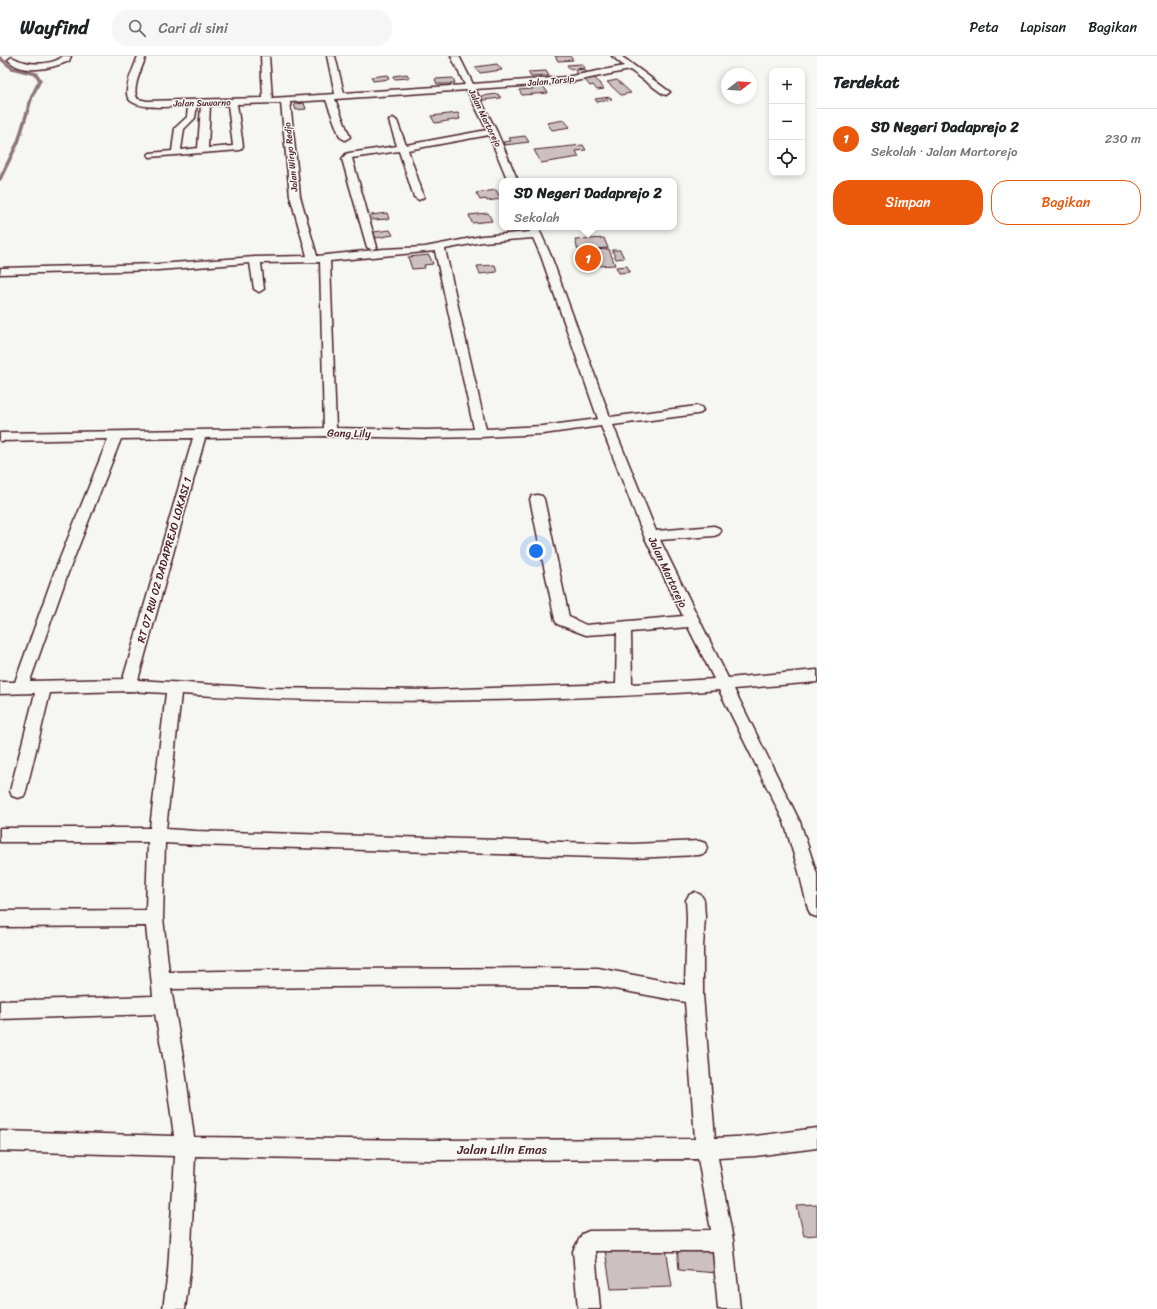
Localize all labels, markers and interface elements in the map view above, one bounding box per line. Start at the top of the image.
search box [112,10,392,46]
text: Wayfind [20,11,88,44]
text: Cari di sini [158,15,228,41]
text: Peta [969,15,998,40]
text: Lapisan [1020,15,1066,40]
text: Bagikan [1088,15,1137,40]
icon: search [126,17,148,39]
text: Terdekat [833,67,899,97]
north arrow [721,68,757,104]
map controls [769,68,805,176]
button: + [769,68,805,104]
street label: Jalan Tarsip [526,71,575,91]
street label: Jalan Martorejo [464,85,506,150]
street label: Jalan Suwarno [172,94,231,112]
button: − [769,104,805,140]
text: SD Negeri Dadaprejo 2 [871,114,1019,140]
street label: Jalan Wiryo Redjo [279,121,303,193]
text: 1 [843,127,849,150]
text: 230 m [1105,127,1141,150]
button: locate [769,140,805,176]
text: Sekolah · Jalan Martorejo [871,140,1017,163]
popup [499,178,677,230]
text: SD Negeri Dadaprejo 2 [514,180,662,206]
button: Simpan [833,180,983,225]
button: Bagikan [991,180,1141,225]
text: Sekolah [514,206,560,229]
pin: 1 [575,243,601,273]
street label: Gang Lily [327,424,371,443]
street label: RT 07 RW 02 DADAPREJO LOKASI 1 [132,475,197,645]
street label: Jalan Martorejo [642,532,693,612]
your location [526,541,546,561]
street label: Jalan Lilin Emas [456,1138,547,1161]

